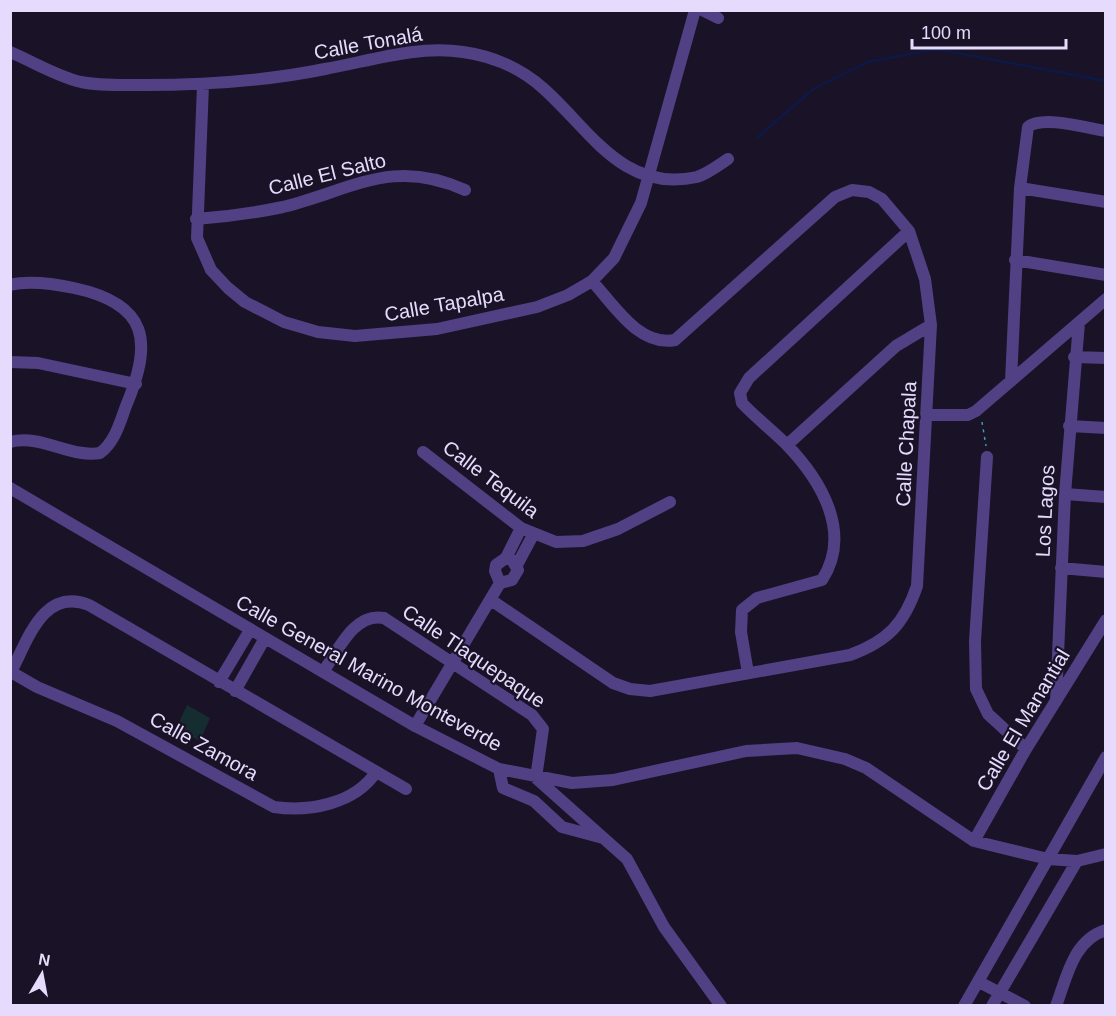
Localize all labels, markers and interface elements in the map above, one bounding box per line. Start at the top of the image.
scale bar [912,12,1066,50]
street label: Calle Tonalá [312,22,425,63]
text: 100 m [921,23,971,43]
street label: Calle El Salto [266,149,388,199]
street label: Calle Tapalpa [383,283,506,325]
street label: Calle Chapala [892,380,920,507]
street label: Calle Tequila [439,436,544,523]
street label: Los Lagos [1032,464,1058,558]
street label: Calle General Marino Monteverde [232,591,506,755]
street label: Calle Tlaquepaque [398,600,550,712]
street label: Calle El Manantial [972,645,1074,795]
street label: Calle Zamora [146,707,263,785]
north arrow [12,944,72,1004]
text: N [37,950,52,969]

